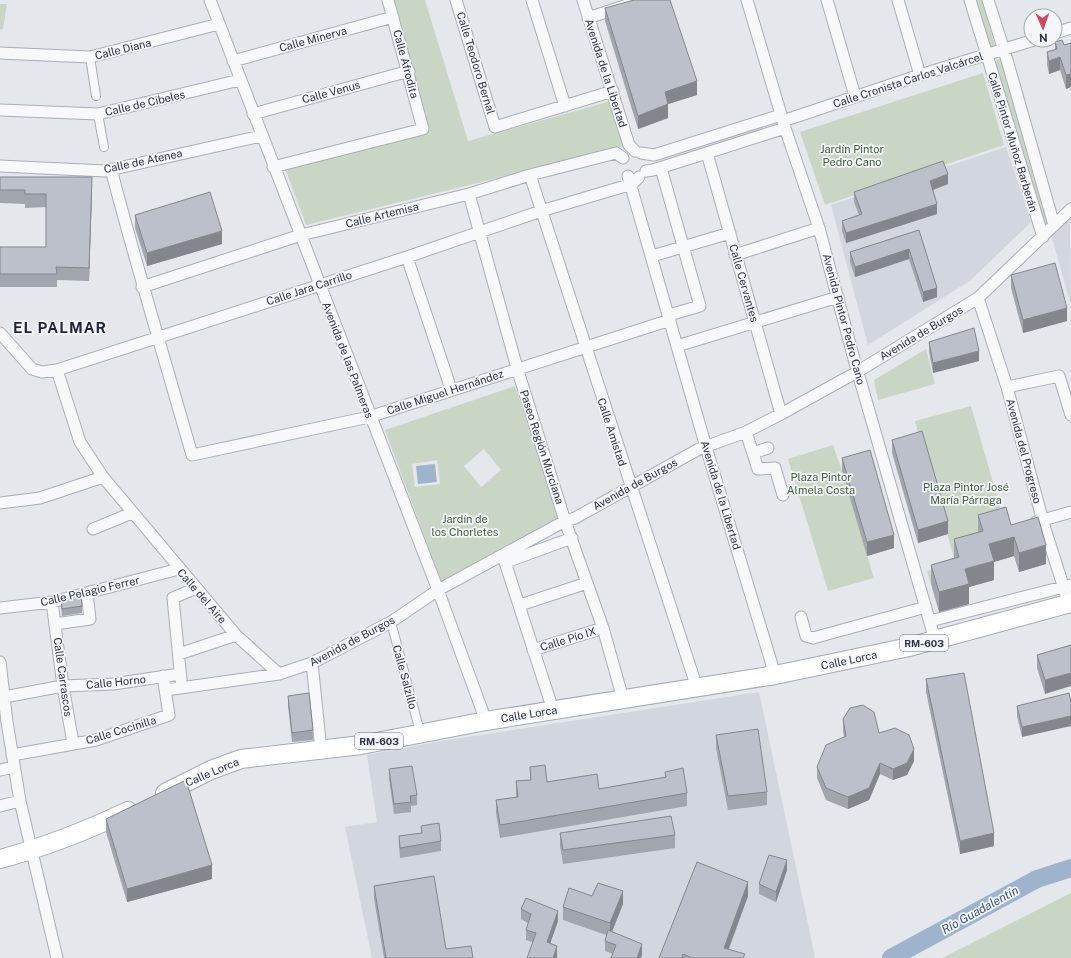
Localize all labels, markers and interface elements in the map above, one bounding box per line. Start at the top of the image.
north arrow [1023,8,1063,48]
street label: Calle Teodoro Bernal [455,10,497,116]
street label: Avenida de la Libertad [583,17,629,129]
street label: Calle Minerva [278,24,348,54]
street label: Calle Afrodita [391,28,421,100]
text: N [1039,32,1048,44]
street label: Calle Diana [94,36,152,62]
street label: Calle Cronista Carlos Valcárcel [831,50,985,110]
street label: Calle Pintor Muñoz Barberán [986,71,1040,213]
street label: Calle Venus [301,78,362,106]
street label: Calle de Cibeles [104,88,187,118]
park label: Jardín Pintor Pedro Cano [820,143,884,168]
street label: Calle de Atenea [103,147,183,175]
street label: Calle Artemisa [344,200,420,230]
street label: Calle Cervantes [727,243,761,324]
street label: Avenida Pintor Pedro Cano [821,252,867,386]
street label: Calle Jara Carrillo [265,268,353,308]
street label: Avenida de las Palmeras [320,300,376,420]
street label: Avenida de Burgos [877,303,965,363]
district label: EL PALMAR [13,319,107,336]
street label: Calle Miguel Hernández [385,367,505,417]
street label: Paseo Región Murciana [518,388,566,506]
street label: Calle Amistad [595,396,629,468]
street label: Avenida del Progreso [1004,397,1044,505]
street label: Avenida de la Libertad [699,439,743,551]
street label: Avenida de Burgos [591,456,680,512]
park label: Plaza Pintor Almela Costa [787,471,855,496]
park label: Plaza Pintor José María Párraga [923,481,1009,506]
park label: Jardín de los Chorletes [432,513,499,538]
street label: Calle del Aire [175,566,229,626]
street label: Calle Pelagio Ferrer [39,574,141,608]
street label: Avenida de Burgos [307,613,397,669]
street label: Calle Pío IX [539,625,598,653]
road number: RM-603 [900,635,948,651]
street label: Calle Carrascos [51,637,75,718]
street label: Calle Salzillo [391,644,419,710]
street label: Calle Lorca [820,648,878,672]
street label: Calle Horno [85,673,147,691]
street label: Calle Lorca [500,704,558,724]
street label: Calle Cocinilla [84,714,158,746]
road number: RM-603 [355,733,403,749]
street label: Calle Lorca [183,755,241,789]
water label: Río Guadalentín [939,883,1021,937]

